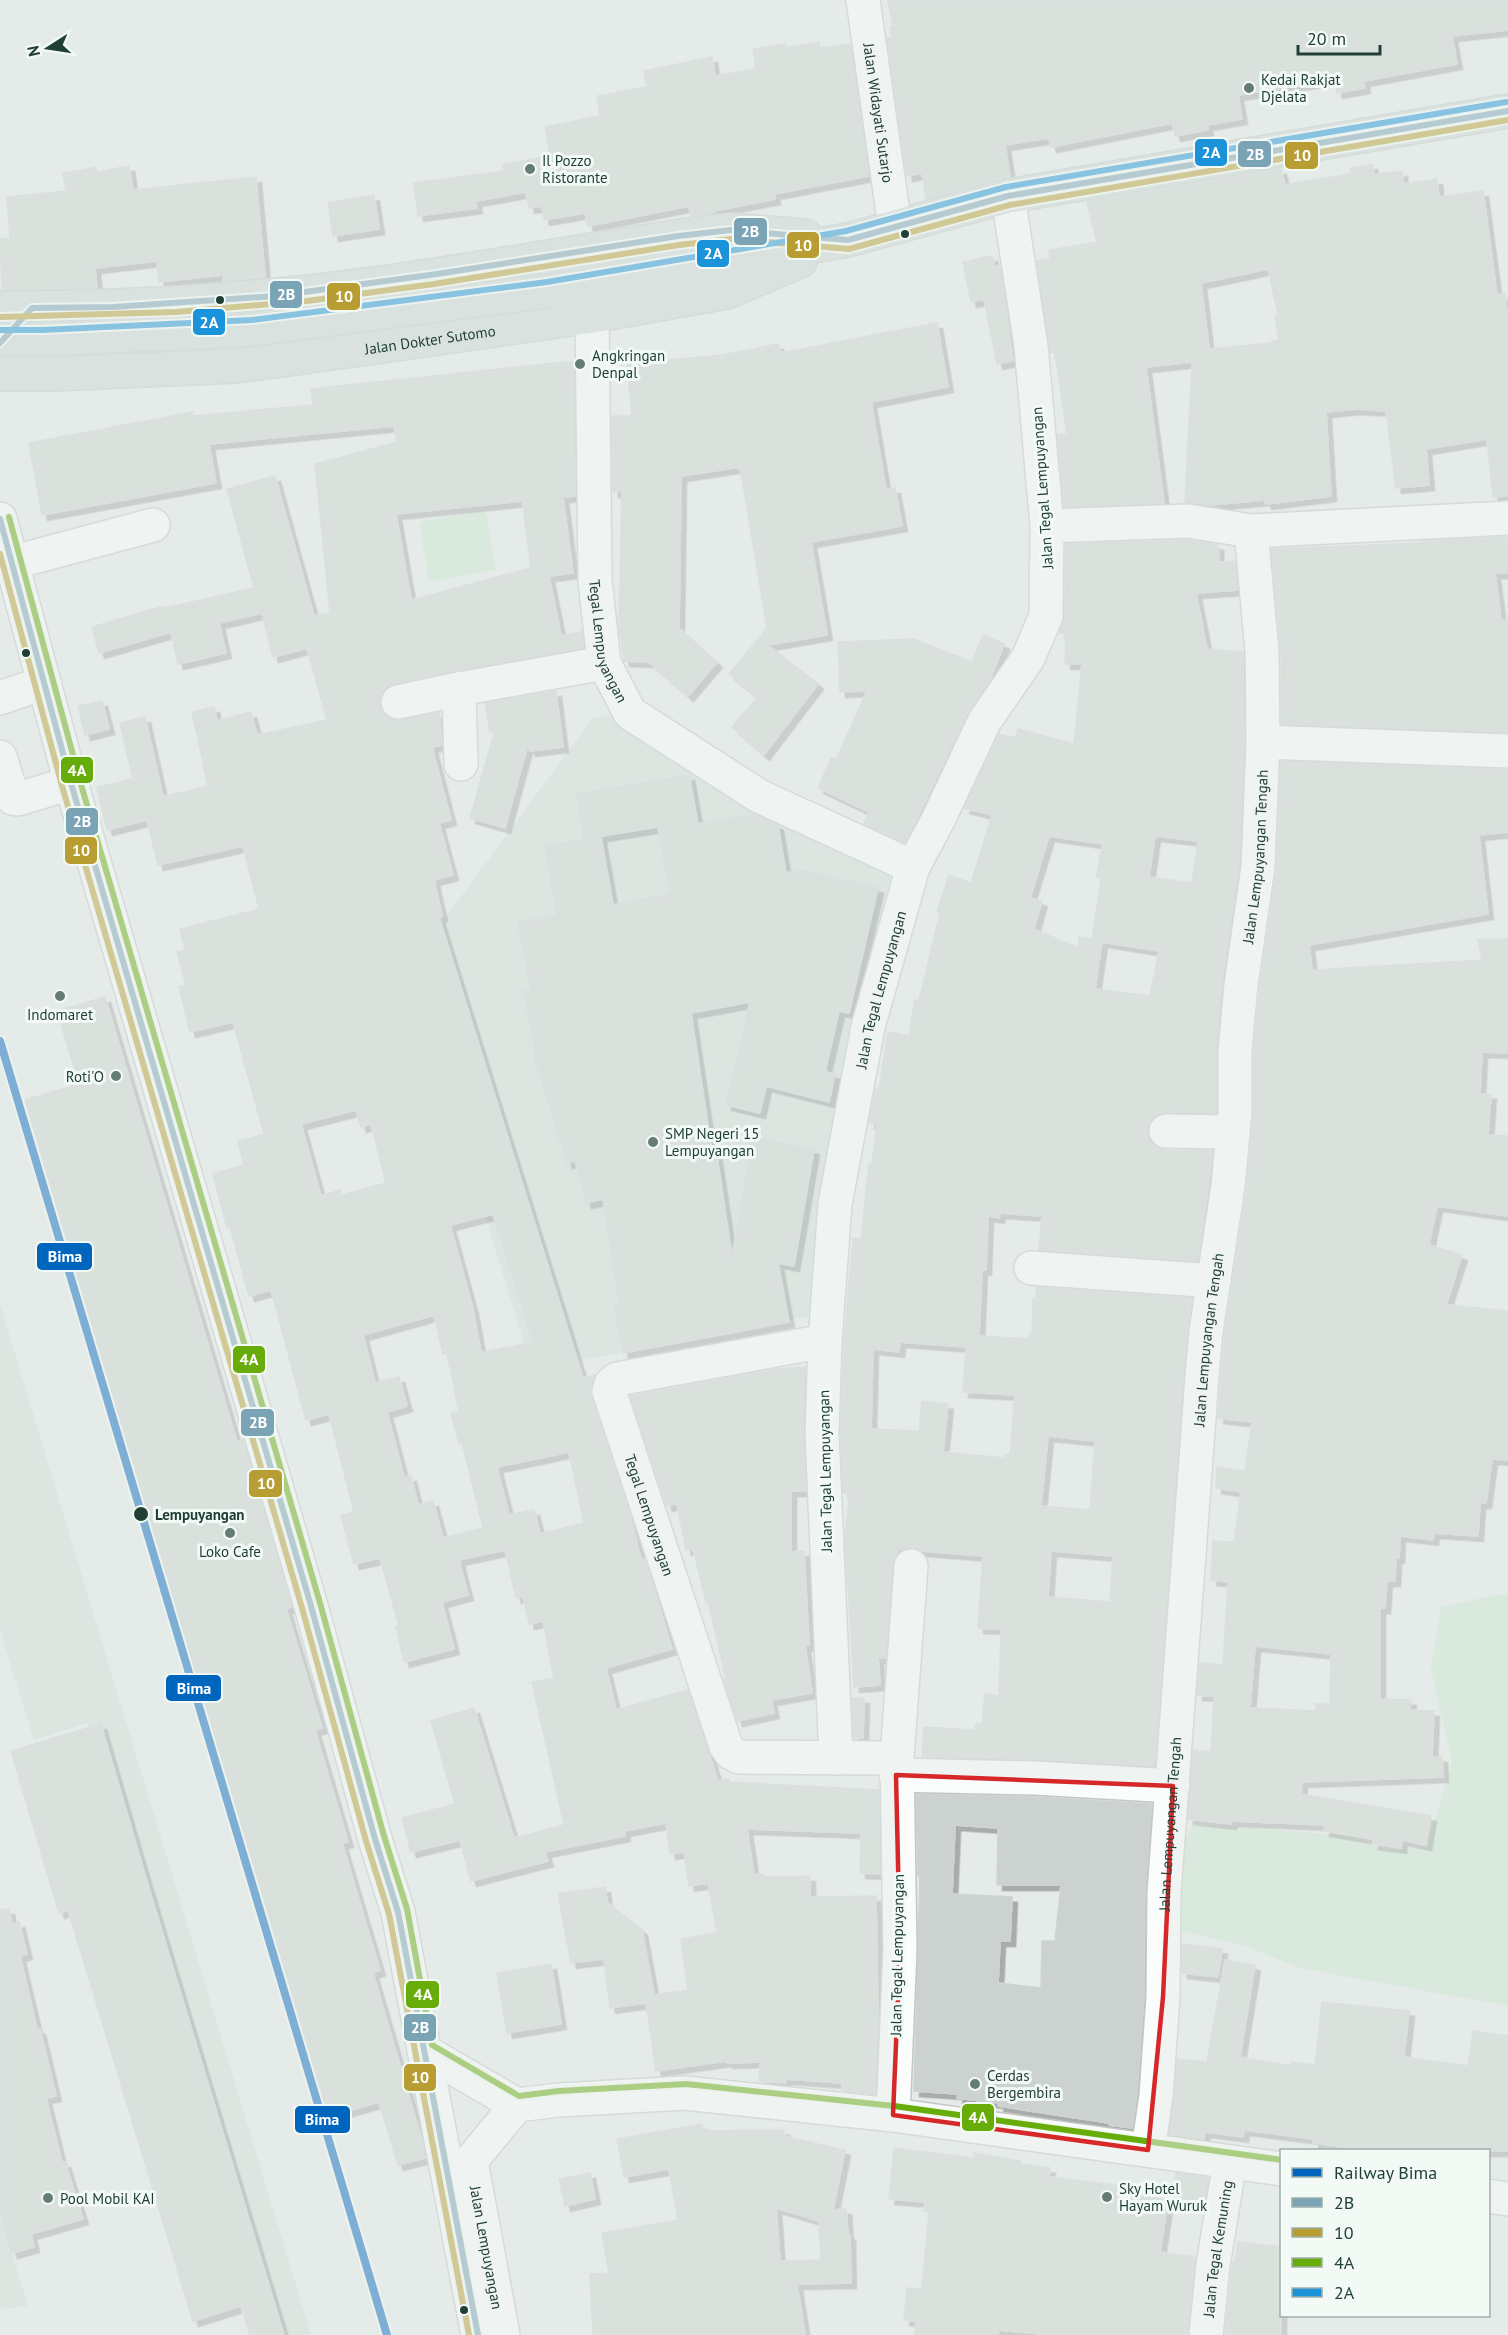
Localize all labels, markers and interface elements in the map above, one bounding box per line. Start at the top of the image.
north arrow [18,18,78,78]
scale bar [1298,18,1380,56]
text: 20 m [1307,27,1346,50]
street label: Jalan Widayati Sutarjo [860,41,898,184]
text: N [22,44,44,58]
place label: Kedai Rakjat Djelata [1261,70,1341,106]
marker: Kedai Rakjat Djelata [1242,81,1256,95]
line badge: 2A [1194,138,1228,167]
line badge: 2B [1237,140,1272,168]
line badge: 10 [1284,141,1319,170]
text: 2A [1202,142,1221,162]
text: 2B [1246,144,1264,164]
text: 10 [1293,145,1311,165]
place label: Il Pozzo Ristorante [542,151,608,187]
marker: Il Pozzo Ristorante [523,162,537,176]
line badge: 2B [733,217,768,246]
text: 2B [741,221,759,241]
unlabelled marker [899,228,911,240]
line badge: 10 [786,231,820,259]
text: 10 [794,235,812,255]
line badge: 2A [696,239,730,268]
text: 2A [704,243,723,263]
line badge: 2B [269,280,303,309]
line badge: 10 [326,282,361,311]
text: 2B [277,284,295,304]
text: 10 [335,286,353,306]
unlabelled marker [214,294,226,306]
line badge: 2A [192,308,226,336]
text: 2A [200,312,219,332]
street label: Jalan Dokter Sutomo [362,320,497,358]
place label: Angkringan Denpal [592,346,665,382]
marker: Angkringan Denpal [573,357,587,371]
street label: Jalan Tegal Lempuyangan [1027,406,1057,571]
street label: Tegal Lempuyangan [585,578,632,706]
unlabelled marker [20,647,32,659]
line badge: 4A [60,756,94,784]
text: 4A [68,760,87,780]
street label: Jalan Lempuyangan Tengah [1237,769,1271,946]
line badge: 2B [65,807,99,836]
text: 2B [73,811,91,831]
line badge: 10 [64,836,98,865]
text: 10 [72,840,90,860]
street label: Jalan Tegal Lempuyangan [851,908,910,1071]
marker: Indomaret [53,989,67,1003]
place label: Indomaret [27,1005,93,1024]
place label: Roti'O [66,1067,104,1086]
marker: Roti'O [109,1069,123,1083]
place label: SMP Negeri 15 Lempuyangan [665,1124,759,1160]
marker: SMP Negeri 15 Lempuyangan [646,1135,660,1149]
line badge: Bima [36,1242,93,1271]
text: Bima [48,1246,82,1266]
street label: Jalan Lempuyangan Tengah [1189,1252,1227,1428]
line badge: 4A [232,1345,266,1374]
text: 4A [240,1349,259,1369]
street label: Jalan Tegal Lempuyangan [814,1390,836,1553]
line badge: 2B [240,1408,275,1437]
text: 2B [249,1412,267,1432]
street label: Tegal Lempuyangan [621,1452,679,1578]
line badge: 10 [248,1469,283,1498]
text: 10 [257,1473,275,1493]
marker: Lempuyangan [132,1505,150,1523]
place label: Lempuyangan [155,1505,245,1524]
marker: Loko Cafe [223,1526,237,1540]
place label: Loko Cafe [199,1542,261,1561]
line badge: Bima [165,1674,222,1702]
text: Bima [177,1678,211,1698]
street label: Jalan Lempuyangan Tengah [1154,1736,1185,1912]
street label: Jalan Tegal Lempuyangan [886,1874,908,2037]
line badge: 4A [405,1980,440,2009]
text: 4A [414,1984,433,2004]
line badge: 2B [403,2013,437,2042]
text: 2B [411,2017,429,2037]
line badge: 10 [403,2063,437,2092]
place label: Cerdas Bergembira [987,2066,1061,2102]
text: 10 [411,2067,429,2087]
marker: Cerdas Bergembira [968,2077,982,2091]
line badge: 4A [961,2103,995,2132]
line badge: Bima [294,2105,351,2134]
text: 4A [969,2107,988,2127]
text: Bima [305,2109,339,2129]
legend [1280,2149,1490,2317]
text: Railway Bima [1334,2161,1437,2184]
place label: Sky Hotel Hayam Wuruk [1119,2179,1208,2215]
street label: Jalan Tegal Kemuning [1198,2179,1236,2319]
street label: Jalan Lempuyangan [466,2183,508,2311]
place label: Pool Mobil KAI [60,2189,155,2208]
marker: Sky Hotel Hayam Wuruk [1100,2190,1114,2204]
marker: Pool Mobil KAI [41,2191,55,2205]
text: 2B [1334,2191,1354,2214]
text: 10 [1334,2221,1354,2244]
text: 4A [1334,2251,1355,2274]
text: 2A [1334,2281,1355,2304]
unlabelled marker [458,2304,470,2316]

